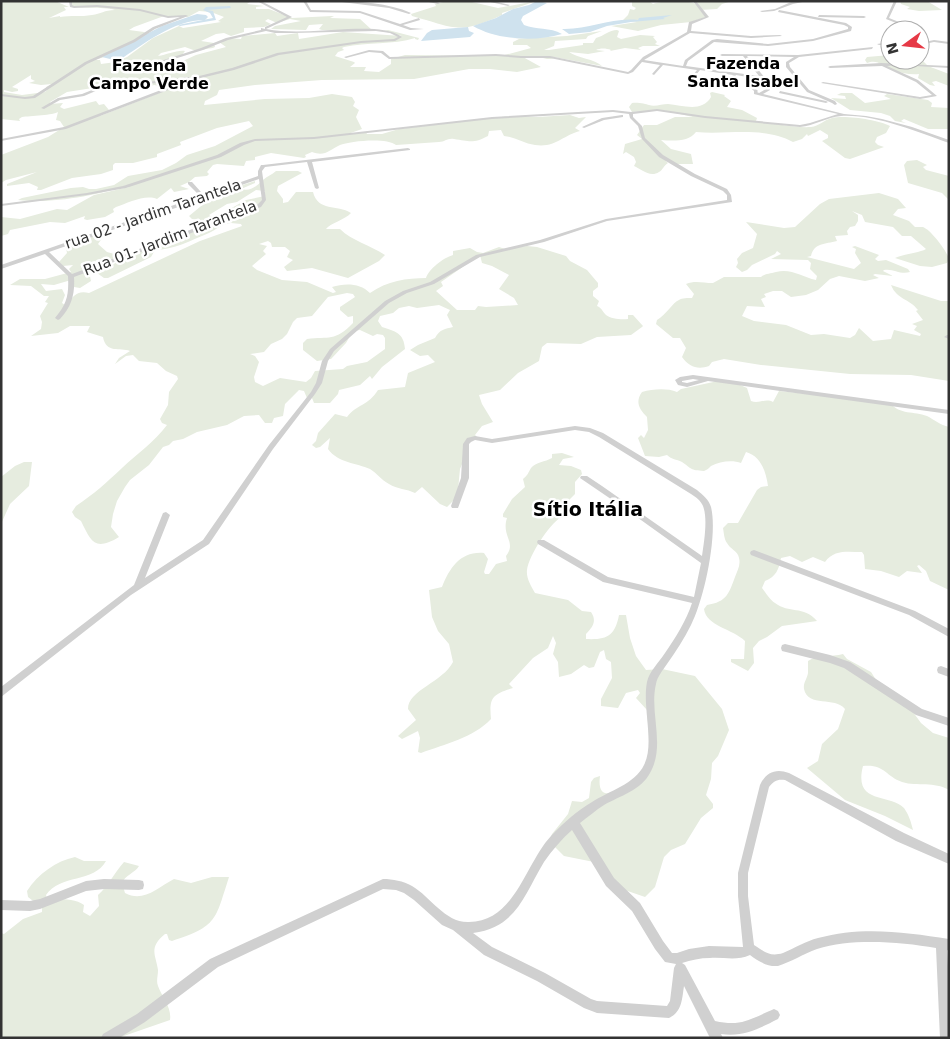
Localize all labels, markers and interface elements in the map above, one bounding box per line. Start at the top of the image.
north arrow [880,20,930,70]
text: N [883,41,902,56]
district label: Fazenda Santa Isabel [687,54,799,91]
district label: Fazenda Campo Verde [89,56,209,93]
street label: rua 02 - Jardim Tarantela [62,175,244,253]
street label: Rua 01- Jardim Tarantela [81,197,259,279]
district label: Sítio Itália [533,498,643,520]

